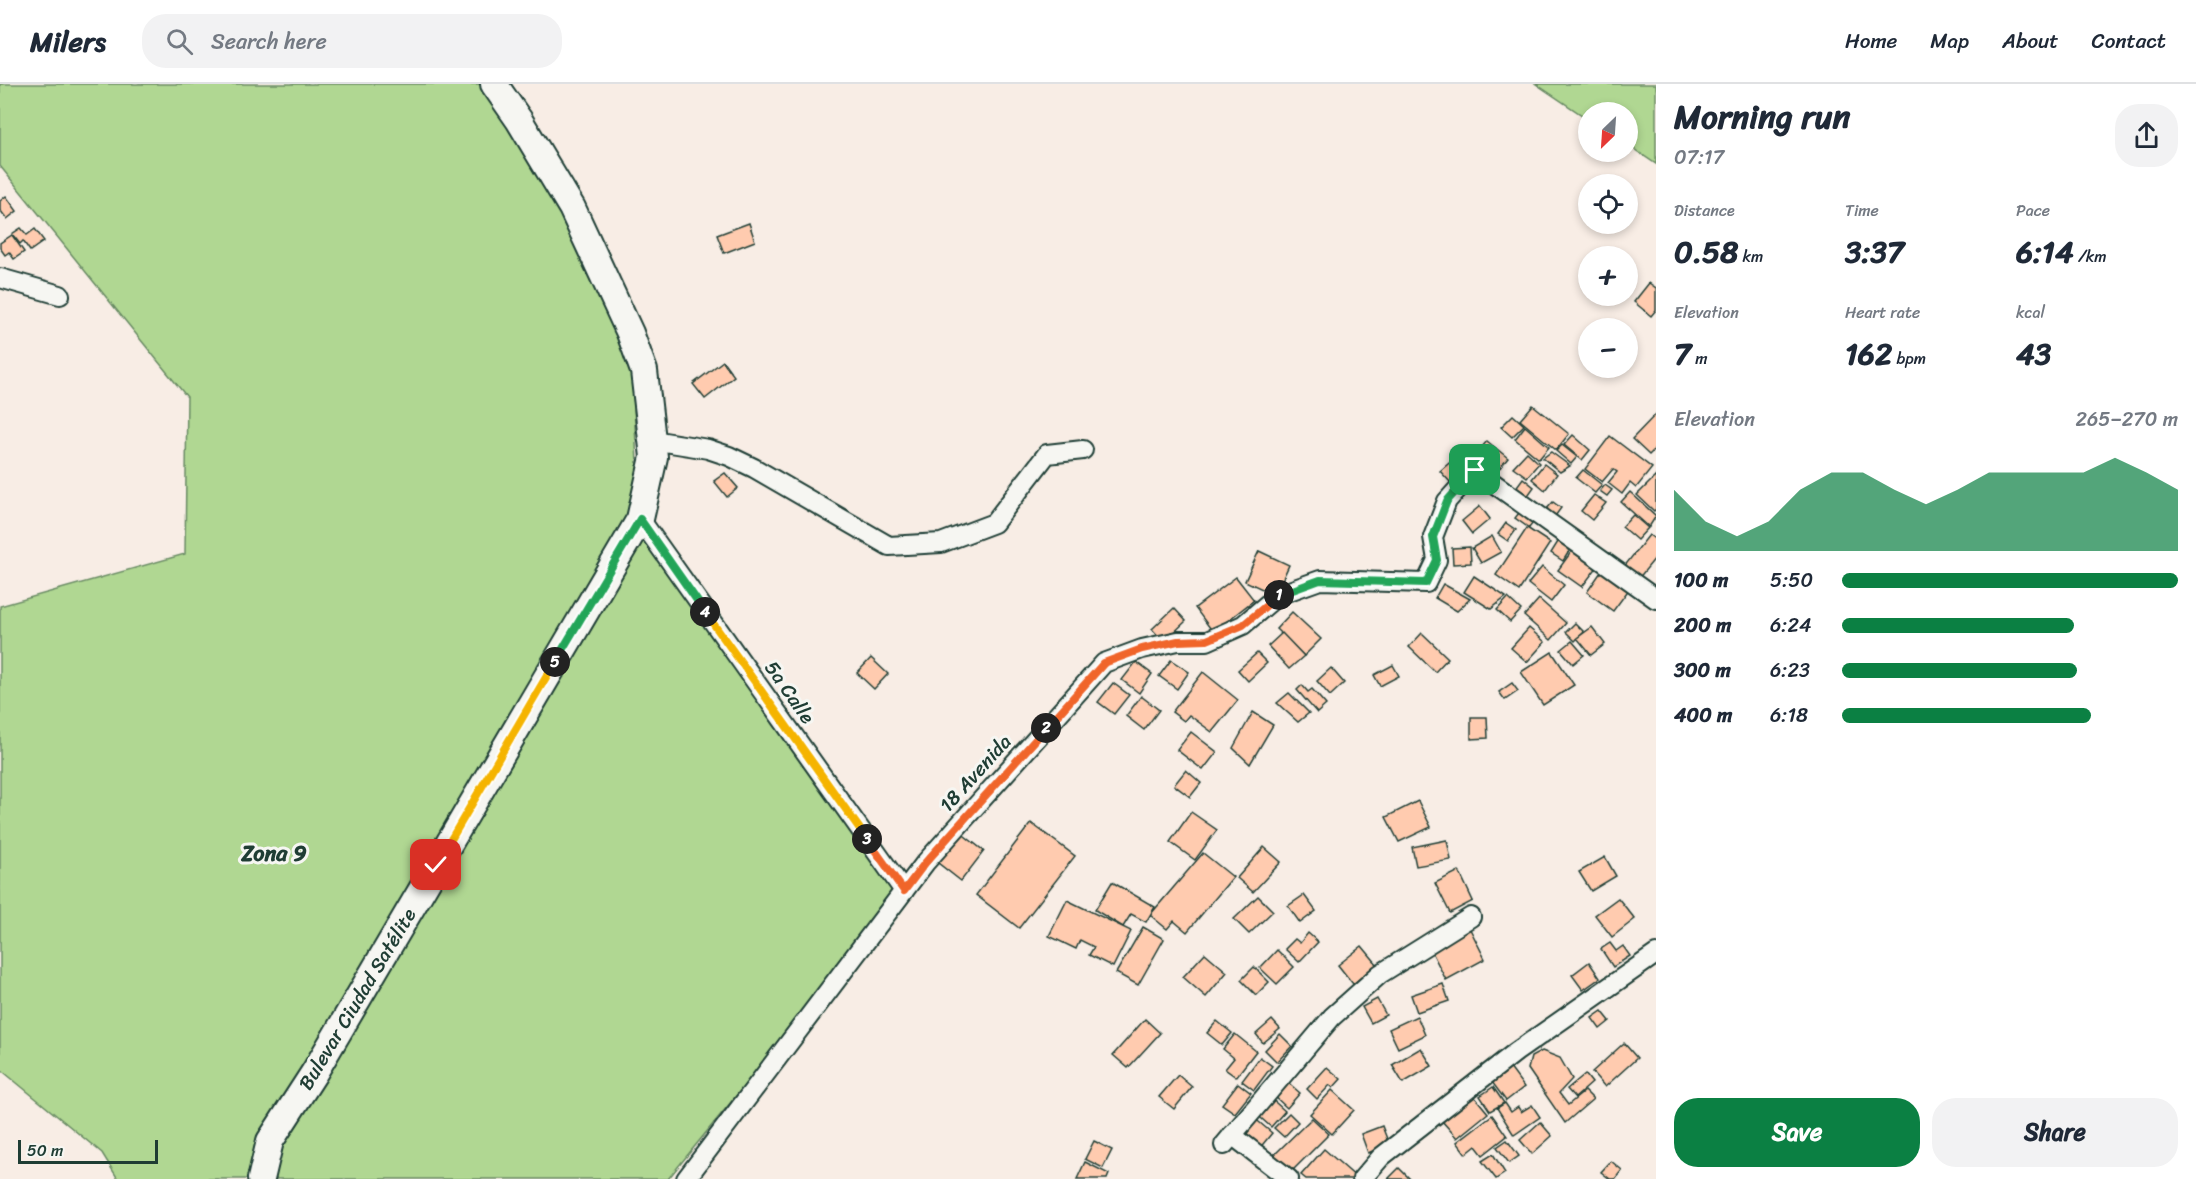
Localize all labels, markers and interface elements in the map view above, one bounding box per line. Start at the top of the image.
search box [142,14,562,68]
text: Milers [30,17,106,66]
text: Search here [211,22,327,61]
text: Home [1845,22,1897,60]
text: Map [1930,22,1969,60]
text: About [2002,22,2059,60]
text: Contact [2092,22,2166,60]
icon: search [163,25,196,58]
text: Morning run [1674,88,1850,146]
north arrow [1578,102,1638,162]
map controls [1578,102,1638,378]
button: share [2115,104,2178,167]
text: 07:17 [1674,140,1724,175]
button: locate [1578,174,1638,234]
text: Distance [1674,196,1735,225]
text: Time [1845,196,1879,225]
text: Pace [2016,196,2050,225]
text: 0.58 [1674,225,1738,279]
text: 3:37 [1845,225,1904,279]
text: 6:14 [2016,225,2074,279]
text: km [1738,242,1763,271]
text: /km [2074,242,2107,271]
button: + [1578,246,1638,306]
text: Elevation [1674,298,1739,327]
text: Heart rate [1845,298,1920,327]
text: kcal [2016,298,2045,327]
button: − [1578,318,1638,378]
text: 7 [1674,327,1691,381]
text: 162 [1845,327,1892,381]
text: 43 [2016,327,2051,381]
text: m [1691,344,1708,373]
text: bpm [1892,344,1926,373]
text: Elevation [1674,402,1755,437]
text: 265–270 m [2075,402,2178,437]
pin [1449,444,1500,495]
icon: arrive [1458,453,1491,486]
text: 100 m [1674,563,1728,598]
text: 5:50 [1770,563,1813,598]
pin: 1 [1264,580,1294,610]
text: 1 [1276,580,1282,609]
pin: 4 [690,597,720,627]
text: 4 [700,597,710,626]
text: 200 m [1674,608,1731,643]
text: 6:24 [1770,608,1811,643]
pin: 5 [540,647,570,677]
text: 5 [550,647,560,676]
street label: 5a Calle [755,653,824,732]
text: 300 m [1674,653,1731,688]
text: 6:23 [1770,653,1810,688]
text: 400 m [1674,698,1732,733]
text: 6:18 [1770,698,1808,733]
pin: 2 [1031,713,1061,743]
text: 2 [1041,713,1051,742]
street label: 18 Avenida [930,726,1020,821]
pin: 3 [852,824,882,854]
text: 3 [863,824,871,853]
district label: Zona 9 [240,834,307,873]
pin [410,839,461,890]
icon: check [419,848,452,881]
street label: Bulevar Ciudad Satélite [289,901,426,1097]
button: Save [1674,1098,1920,1167]
button: Share [1932,1098,2178,1167]
text: 50 m [27,1136,63,1165]
scale bar [18,1137,158,1164]

